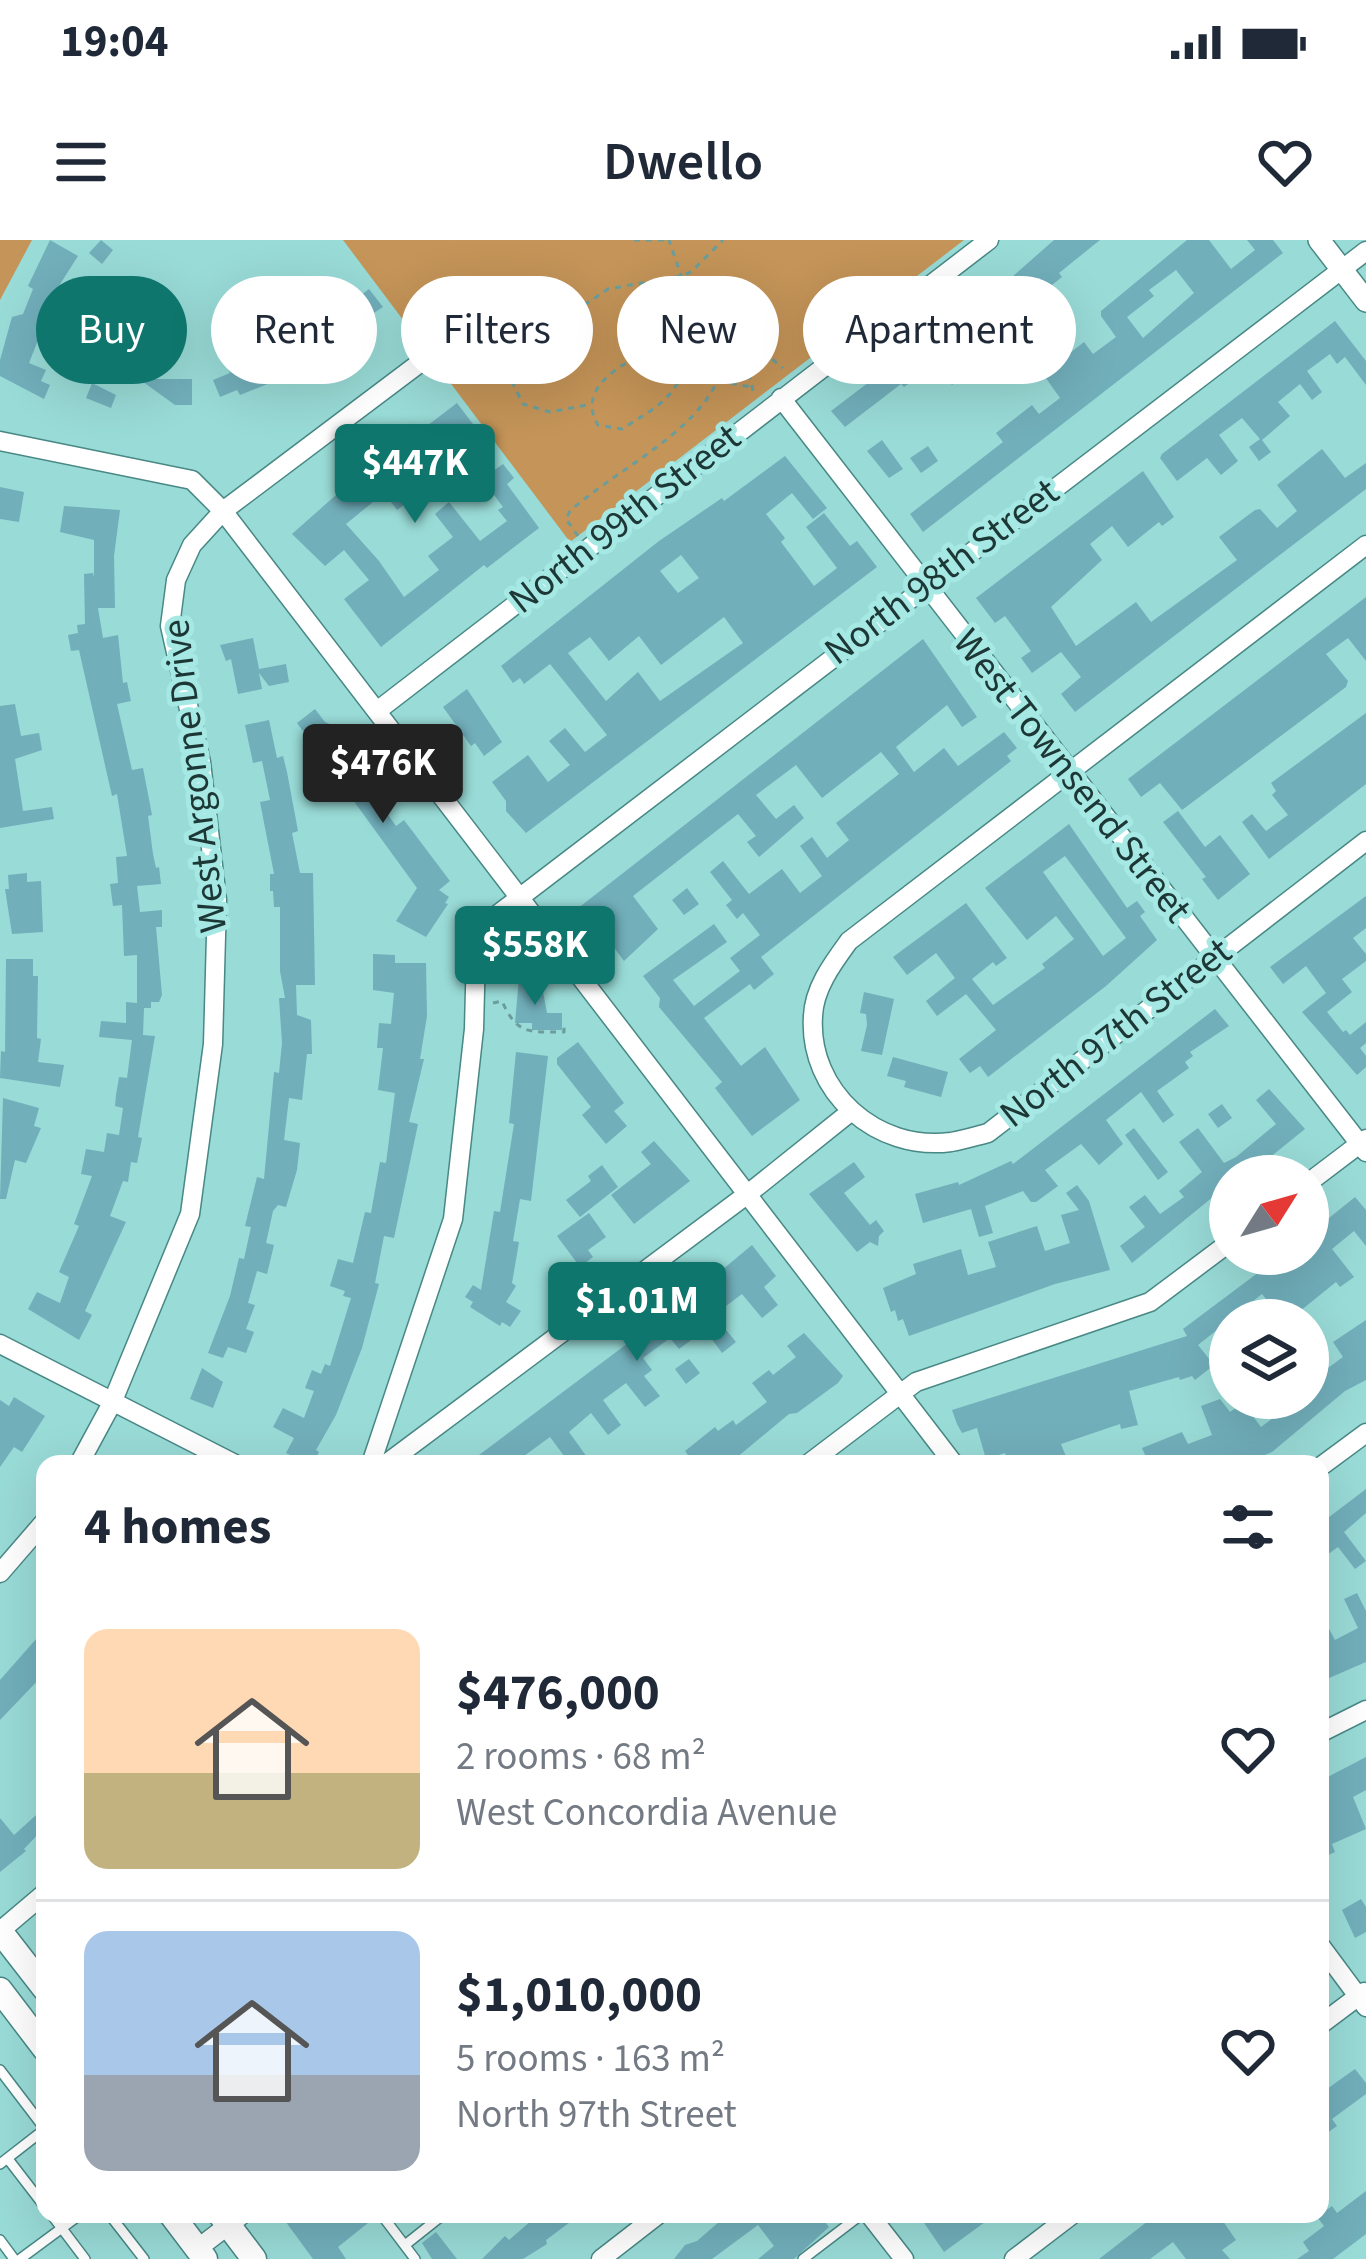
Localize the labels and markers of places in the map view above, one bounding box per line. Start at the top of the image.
pin: $447K [331,424,499,526]
pin: $476K [299,724,467,826]
pin: $558K [451,906,619,1008]
pin: $1.01M [539,1262,735,1364]

